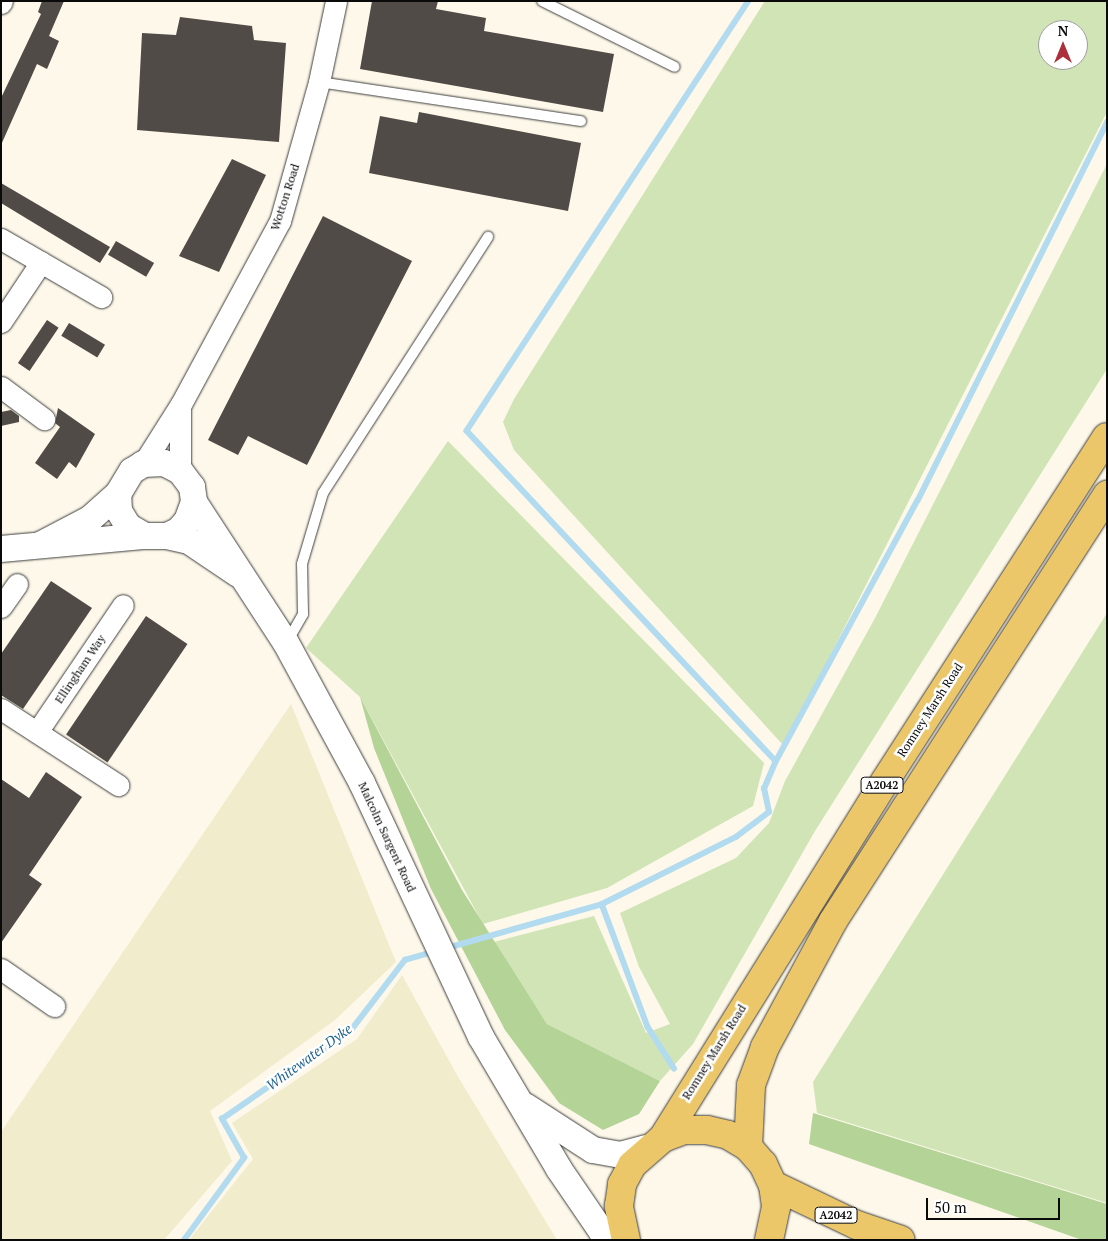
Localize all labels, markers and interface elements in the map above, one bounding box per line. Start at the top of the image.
north arrow [1038,20,1088,70]
text: N [1058,21,1068,40]
street label: Wotton Road [267,162,303,232]
street label: Ellingham Way [52,632,108,706]
street label: Romney Marsh Road [894,660,966,760]
road number: A2042 [860,776,904,794]
street label: Malcolm Sargent Road [355,780,419,894]
street label: Romney Marsh Road [679,1002,749,1102]
water label: Whitewater Dyke [263,1020,355,1094]
scale bar [928,1188,1062,1220]
text: 50 m [934,1197,967,1217]
road number: A2042 [814,1206,858,1224]

